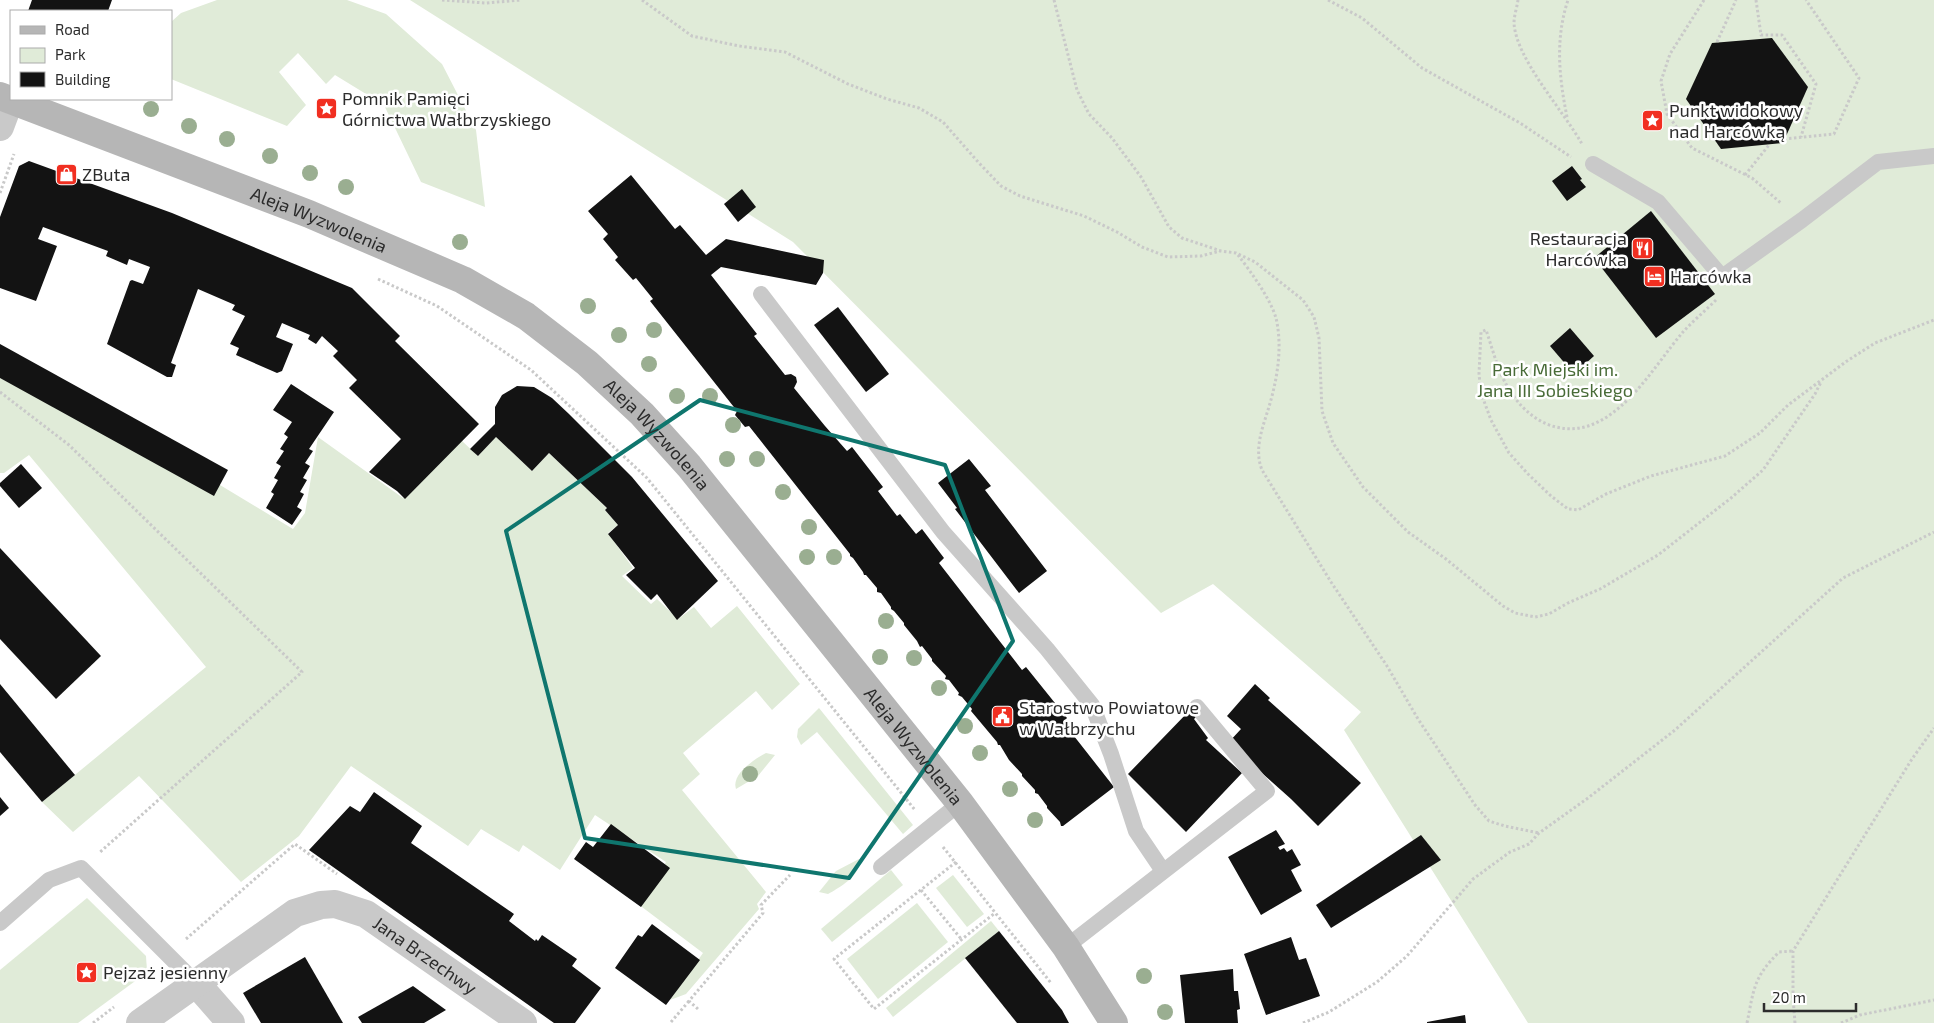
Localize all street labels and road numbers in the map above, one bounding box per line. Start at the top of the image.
street label: Aleja Wyzwolenia [248,182,390,257]
street label: Aleja Wyzwolenia [600,374,715,494]
street label: Aleja Wyzwolenia [860,682,968,809]
street label: Jana Brzechwy [369,912,482,999]

